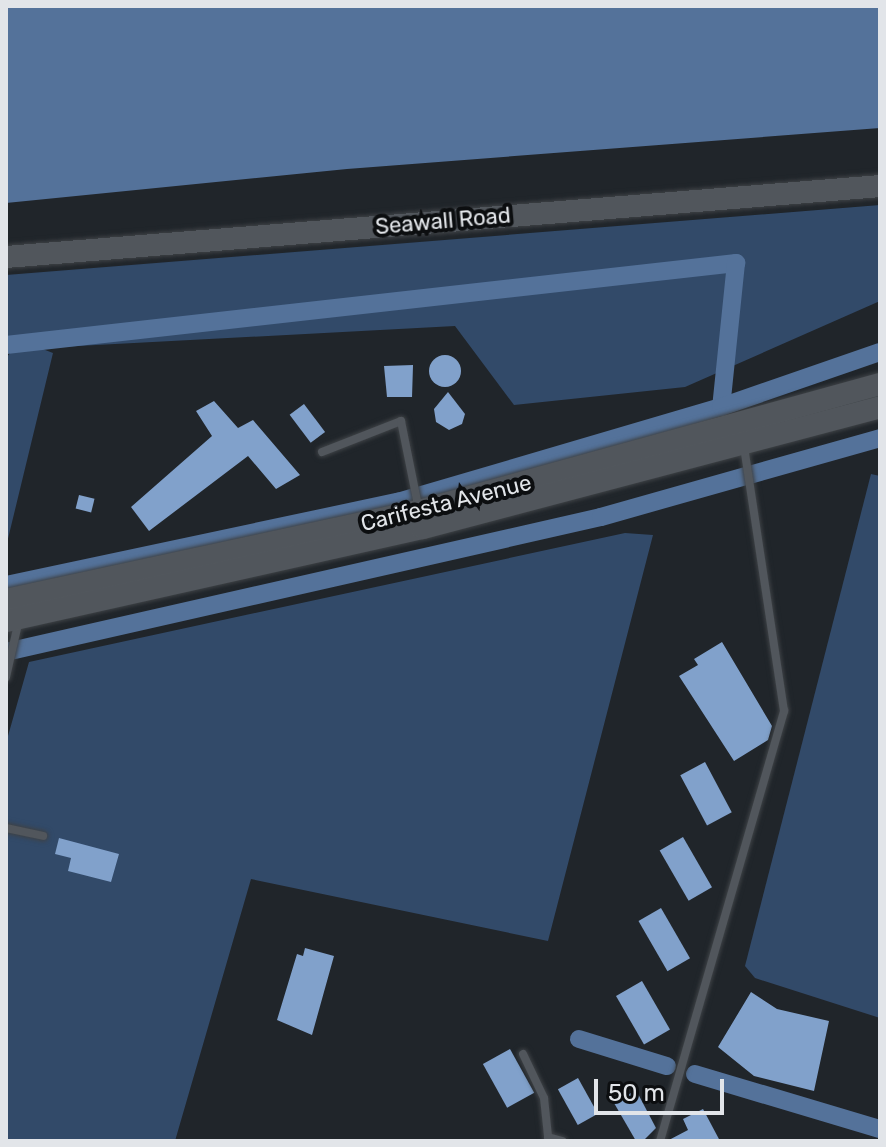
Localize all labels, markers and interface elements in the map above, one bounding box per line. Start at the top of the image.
street label: Seawall Road [374,202,512,240]
street label: Carifesta Avenue [358,469,534,537]
scale bar [598,1063,728,1113]
text: 50 m [608,1079,665,1107]

